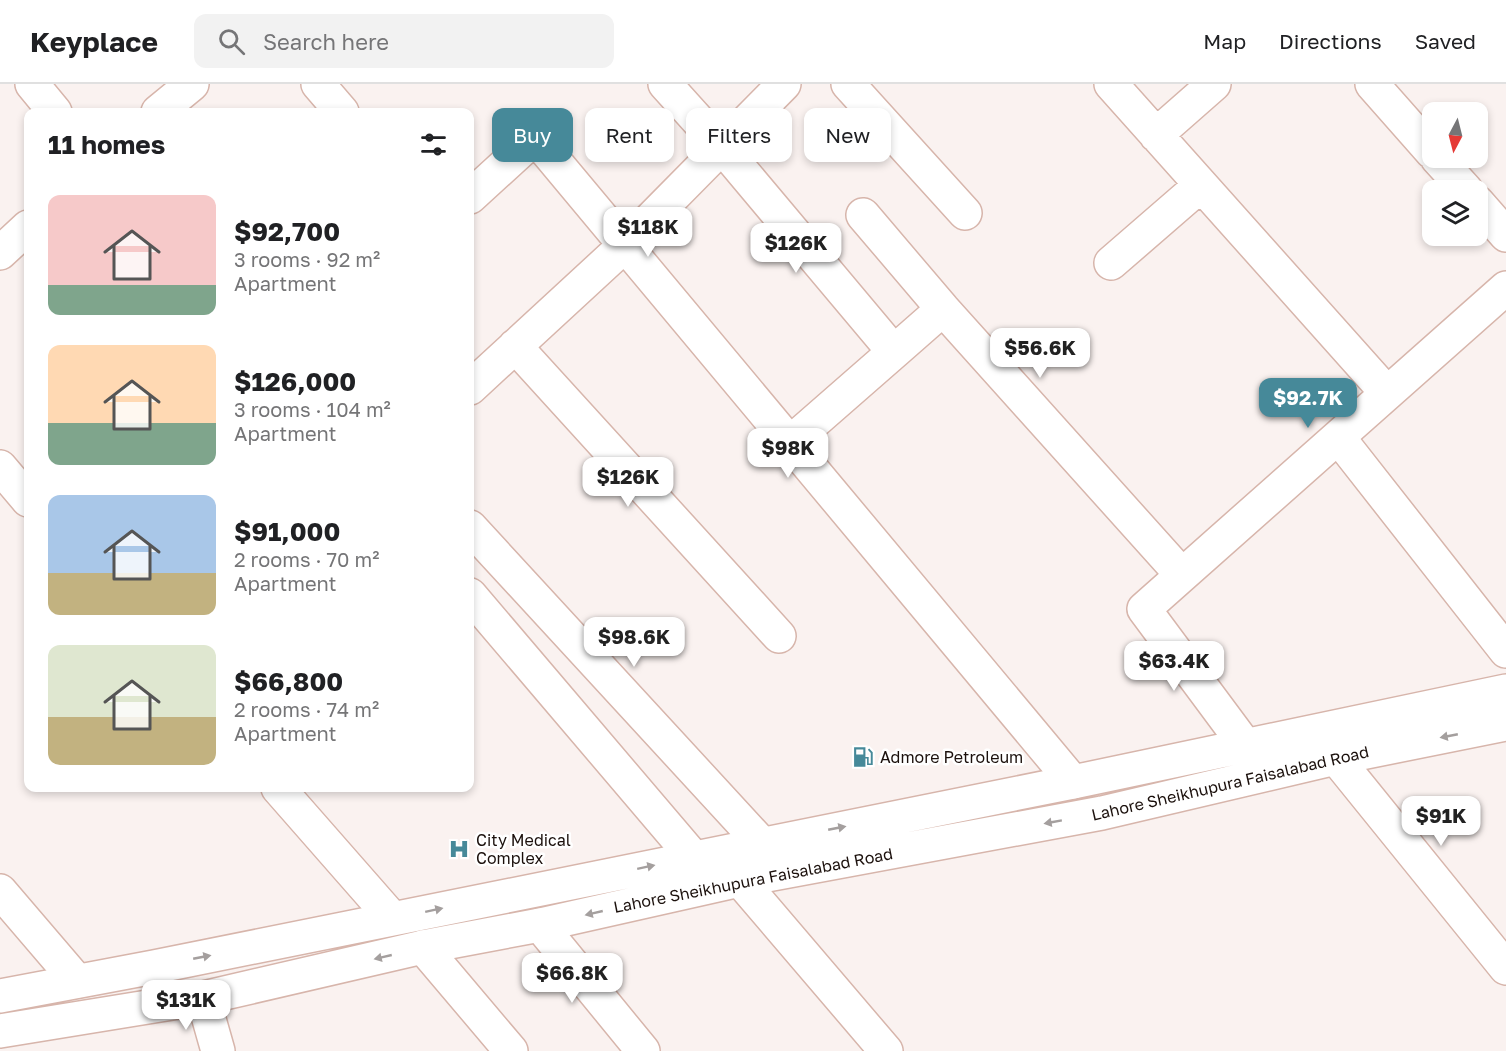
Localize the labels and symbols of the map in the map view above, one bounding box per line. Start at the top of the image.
north arrow [1422,102,1488,168]
pin: $118K [606,207,690,258]
pin: $126K [754,223,838,274]
pin: $56.6K [991,328,1089,379]
pin: $92.7K [1259,378,1357,429]
pin: $98K [752,428,824,479]
pin: $126K [586,457,670,508]
pin: $98.6K [585,617,683,668]
pin: $63.4K [1125,641,1223,692]
one-way arrow [1439,731,1458,741]
street label: Lahore Sheikhupura Faisalabad Road [1089,741,1371,825]
fuel station icon: Admore Petroleum [851,745,875,769]
place label: Admore Petroleum [880,747,1023,767]
pin: $91K [1405,796,1477,847]
one-way arrow [1043,818,1062,827]
one-way arrow [828,823,847,832]
place label: City Medical Complex [476,830,571,868]
hospital icon: City Medical Complex [447,837,471,861]
street label: Lahore Sheikhupura Faisalabad Road [612,843,894,917]
one-way arrow [636,861,655,871]
one-way arrow [425,905,444,914]
one-way arrow [585,908,603,918]
one-way arrow [193,952,212,961]
one-way arrow [373,952,392,962]
pin: $66.8K [523,953,621,1004]
pin: $131K [144,980,228,1031]

